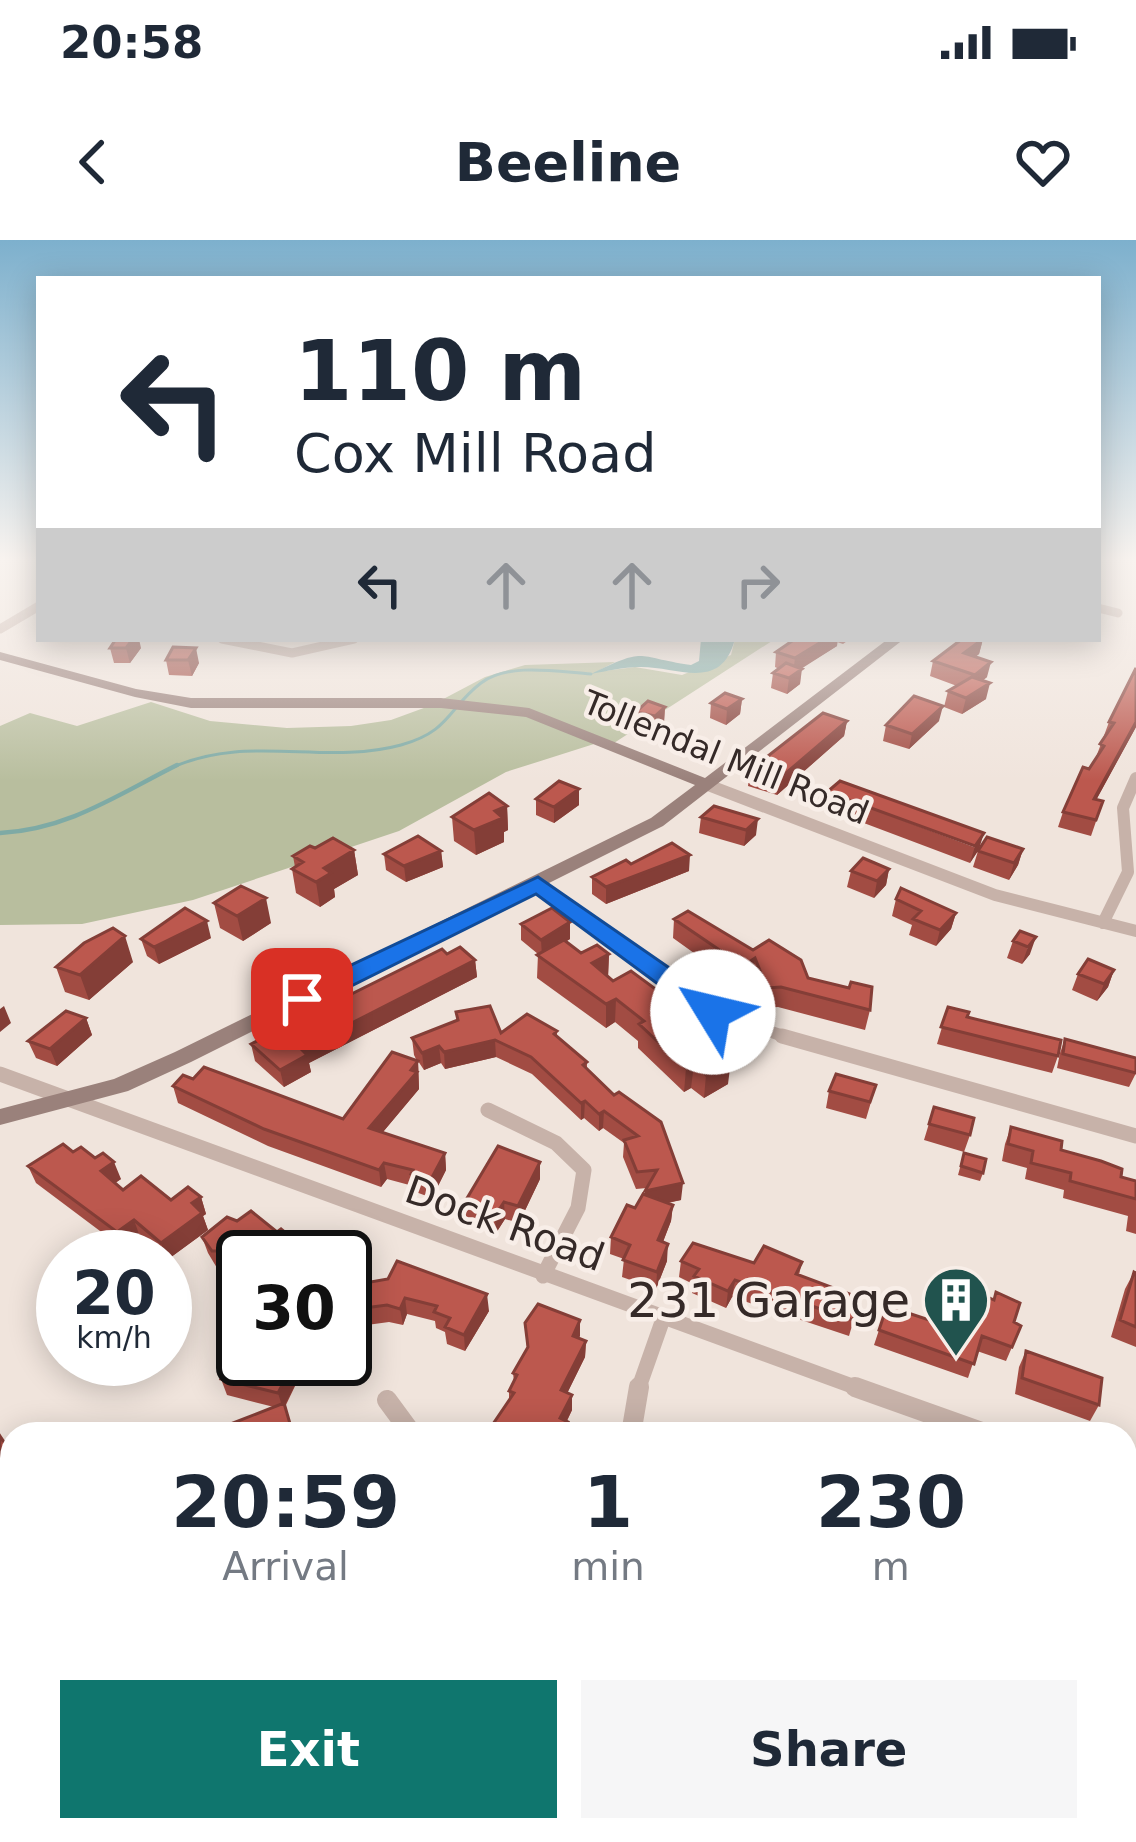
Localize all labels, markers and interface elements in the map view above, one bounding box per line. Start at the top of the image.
text: 20:58 [60,16,203,69]
icon: back [60,129,126,195]
icon: heart [1010,129,1076,195]
text: Beeline [455,131,681,194]
text: 110 m [294,322,586,420]
icon: left [96,324,252,480]
text: Cox Mill Road [294,422,656,485]
icon: left [347,552,413,618]
icon: ahead [473,552,539,618]
icon: ahead [599,552,665,618]
icon: right [725,552,791,618]
street label: Tollendal Mill Road [576,682,874,833]
pin [251,948,353,1050]
position arrow [650,949,776,1075]
icon: arrive [269,966,335,1032]
street label: Dock Road [399,1167,610,1280]
speed limit sign: 30 [216,1230,372,1386]
text: 20 [72,1258,156,1328]
building icon: 231 Garage [921,1265,991,1359]
place label: 231 Garage [627,1272,910,1328]
text: km/h [76,1320,152,1355]
text: 20:59 [171,1460,400,1544]
text: 1 [583,1460,633,1544]
text: 230 [816,1460,966,1544]
text: Arrival [222,1544,349,1589]
text: min [571,1544,645,1589]
text: m [872,1544,910,1589]
button: Exit [60,1680,557,1818]
button: Share [581,1680,1077,1818]

